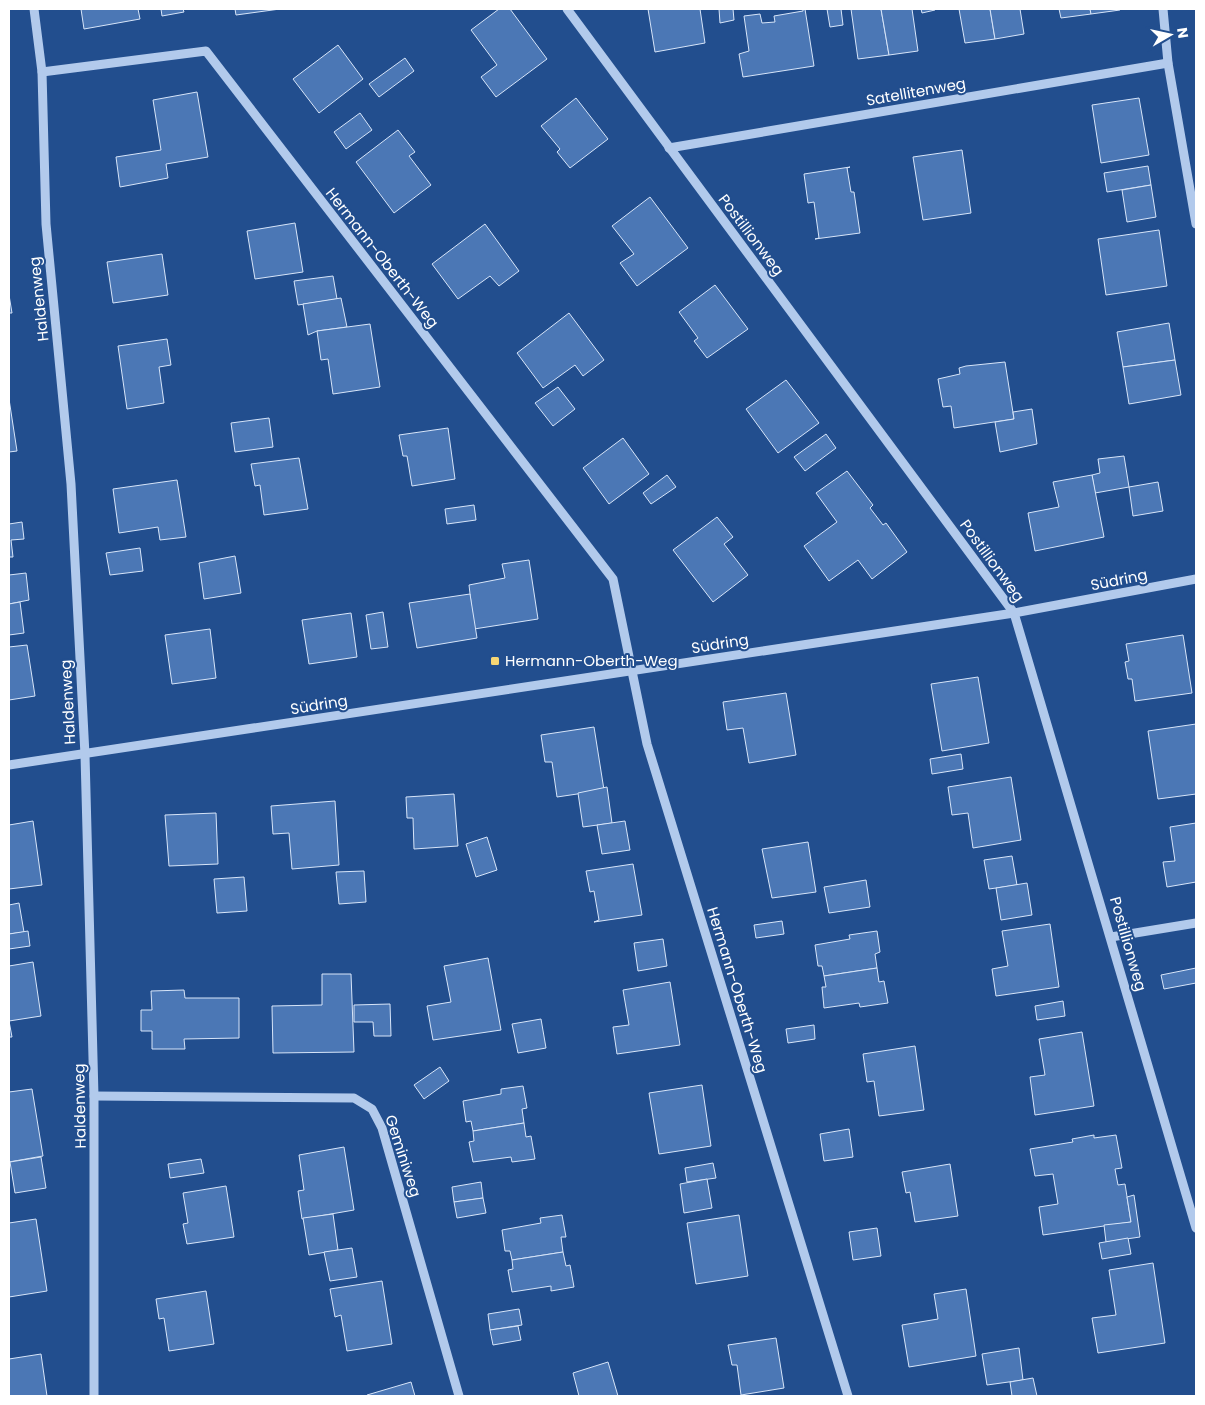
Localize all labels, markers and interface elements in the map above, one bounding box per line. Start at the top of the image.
north arrow [1145,10,1195,60]
text: N [1172,26,1194,40]
street label: Satellitenweg [864,72,967,111]
street label: Hermann-Oberth-Weg [321,183,444,332]
street label: Postillionweg [714,190,789,280]
street label: Haldenweg [24,256,53,342]
street label: Postillionweg [955,515,1029,606]
street label: Südring [1089,564,1149,595]
street label: Südring [690,629,750,658]
place label: Hermann-Oberth-Weg [505,650,678,671]
marker: Hermann-Oberth-Weg [489,655,501,667]
street label: Haldenweg [55,659,80,745]
street label: Südring [289,690,349,719]
street label: Postillionweg [1105,894,1152,994]
street label: Hermann-Oberth-Weg [702,904,773,1075]
street label: Haldenweg [68,1063,91,1149]
street label: Geminiweg [380,1112,427,1200]

